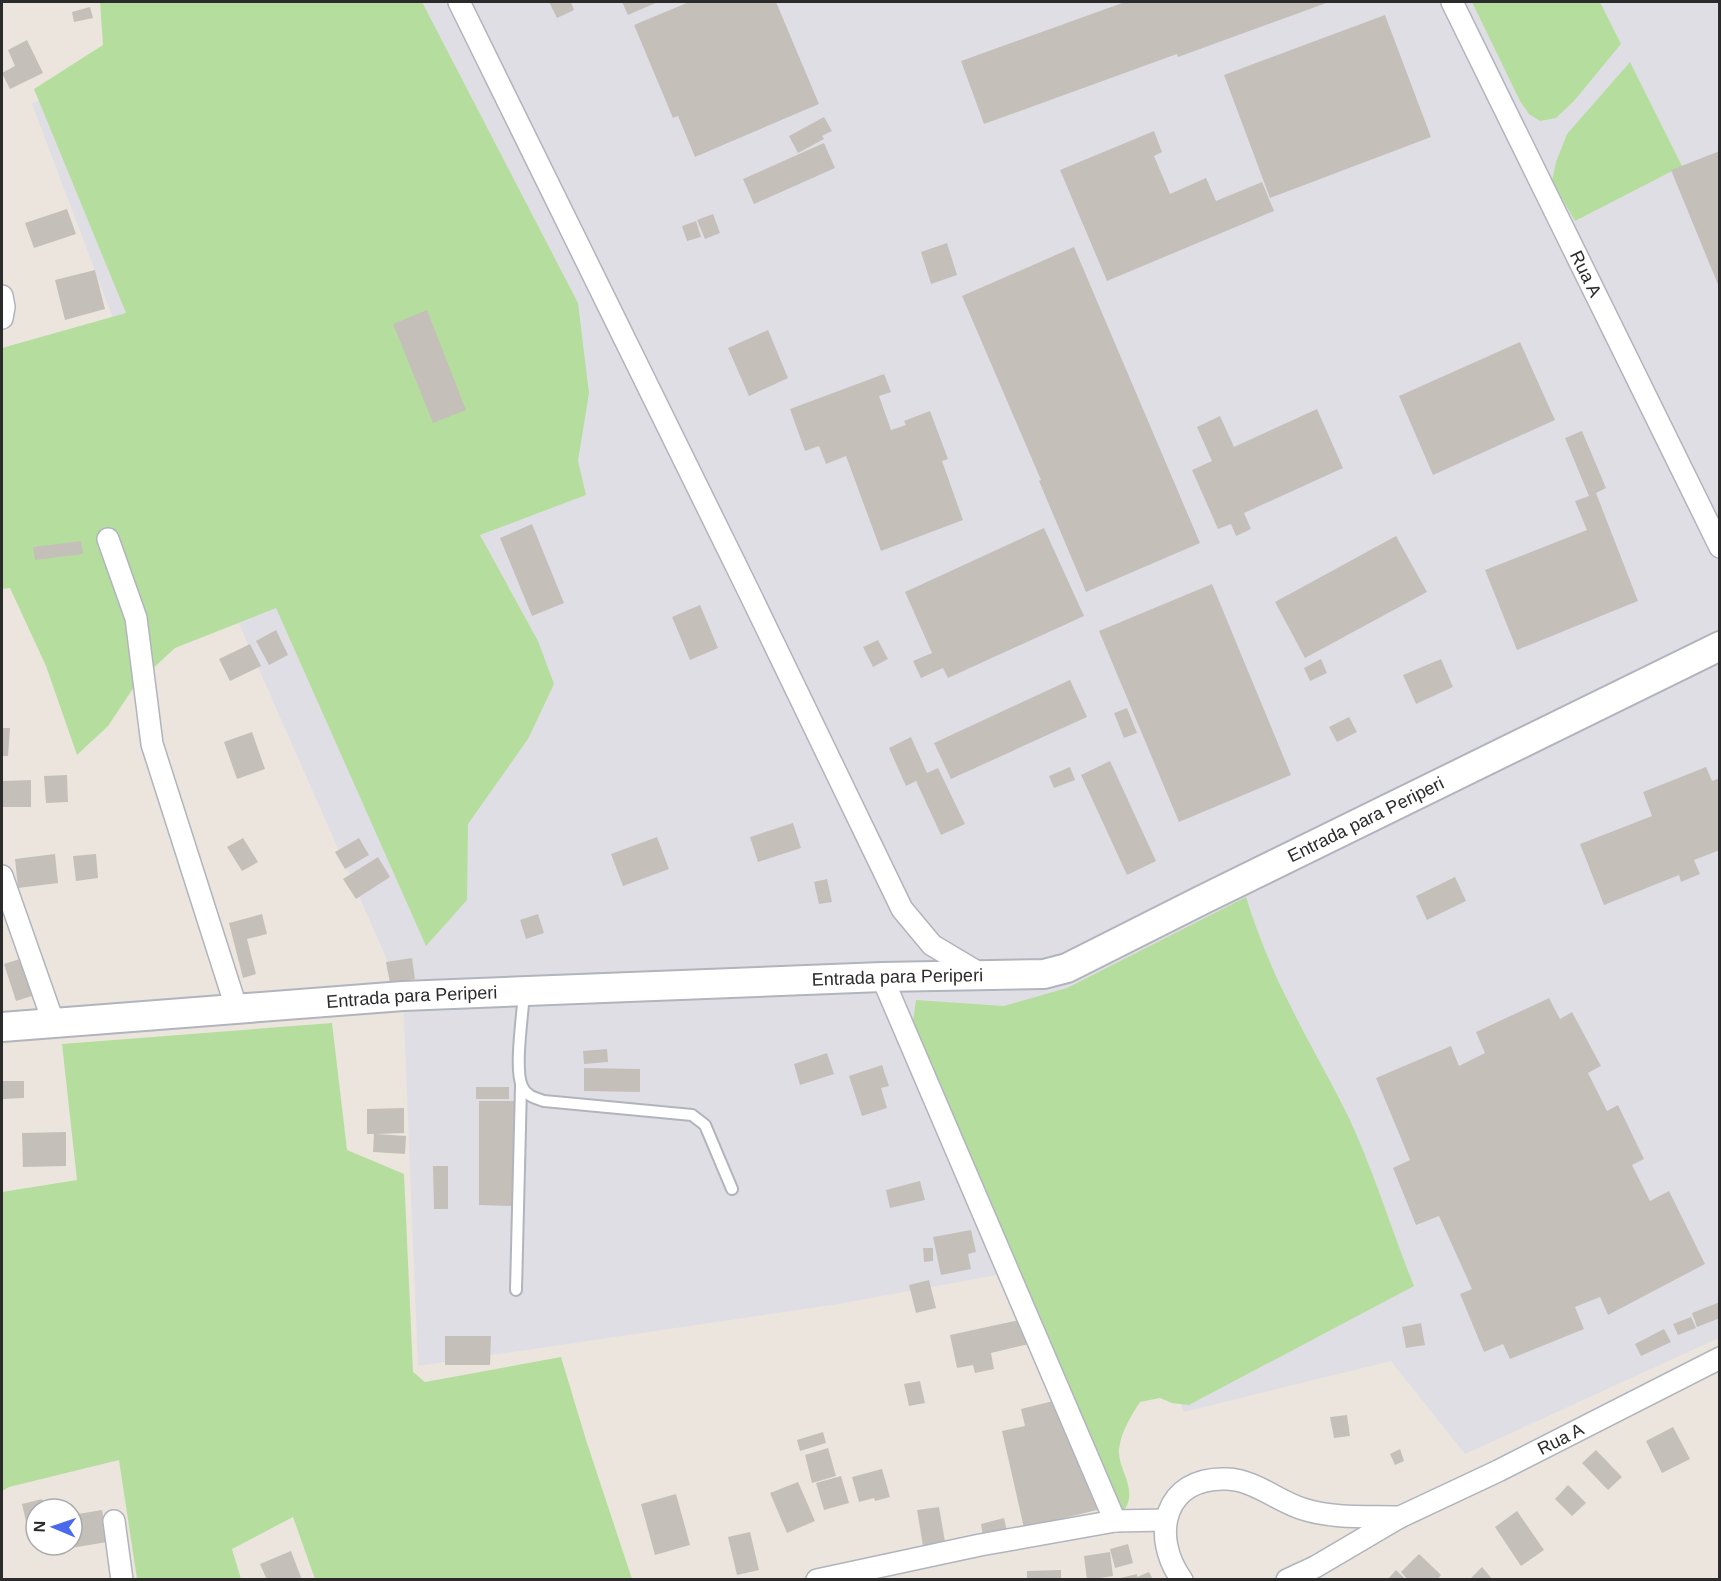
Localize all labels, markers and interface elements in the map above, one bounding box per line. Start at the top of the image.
street label: Rua A [1566,247,1606,300]
street label: Entrada para Periperi [1285,773,1447,866]
street label: Entrada para Periperi [811,965,983,990]
street label: Entrada para Periperi [326,982,498,1012]
street label: Rua A [1534,1419,1587,1459]
north arrow [24,1497,84,1557]
text: N [31,1520,48,1533]

